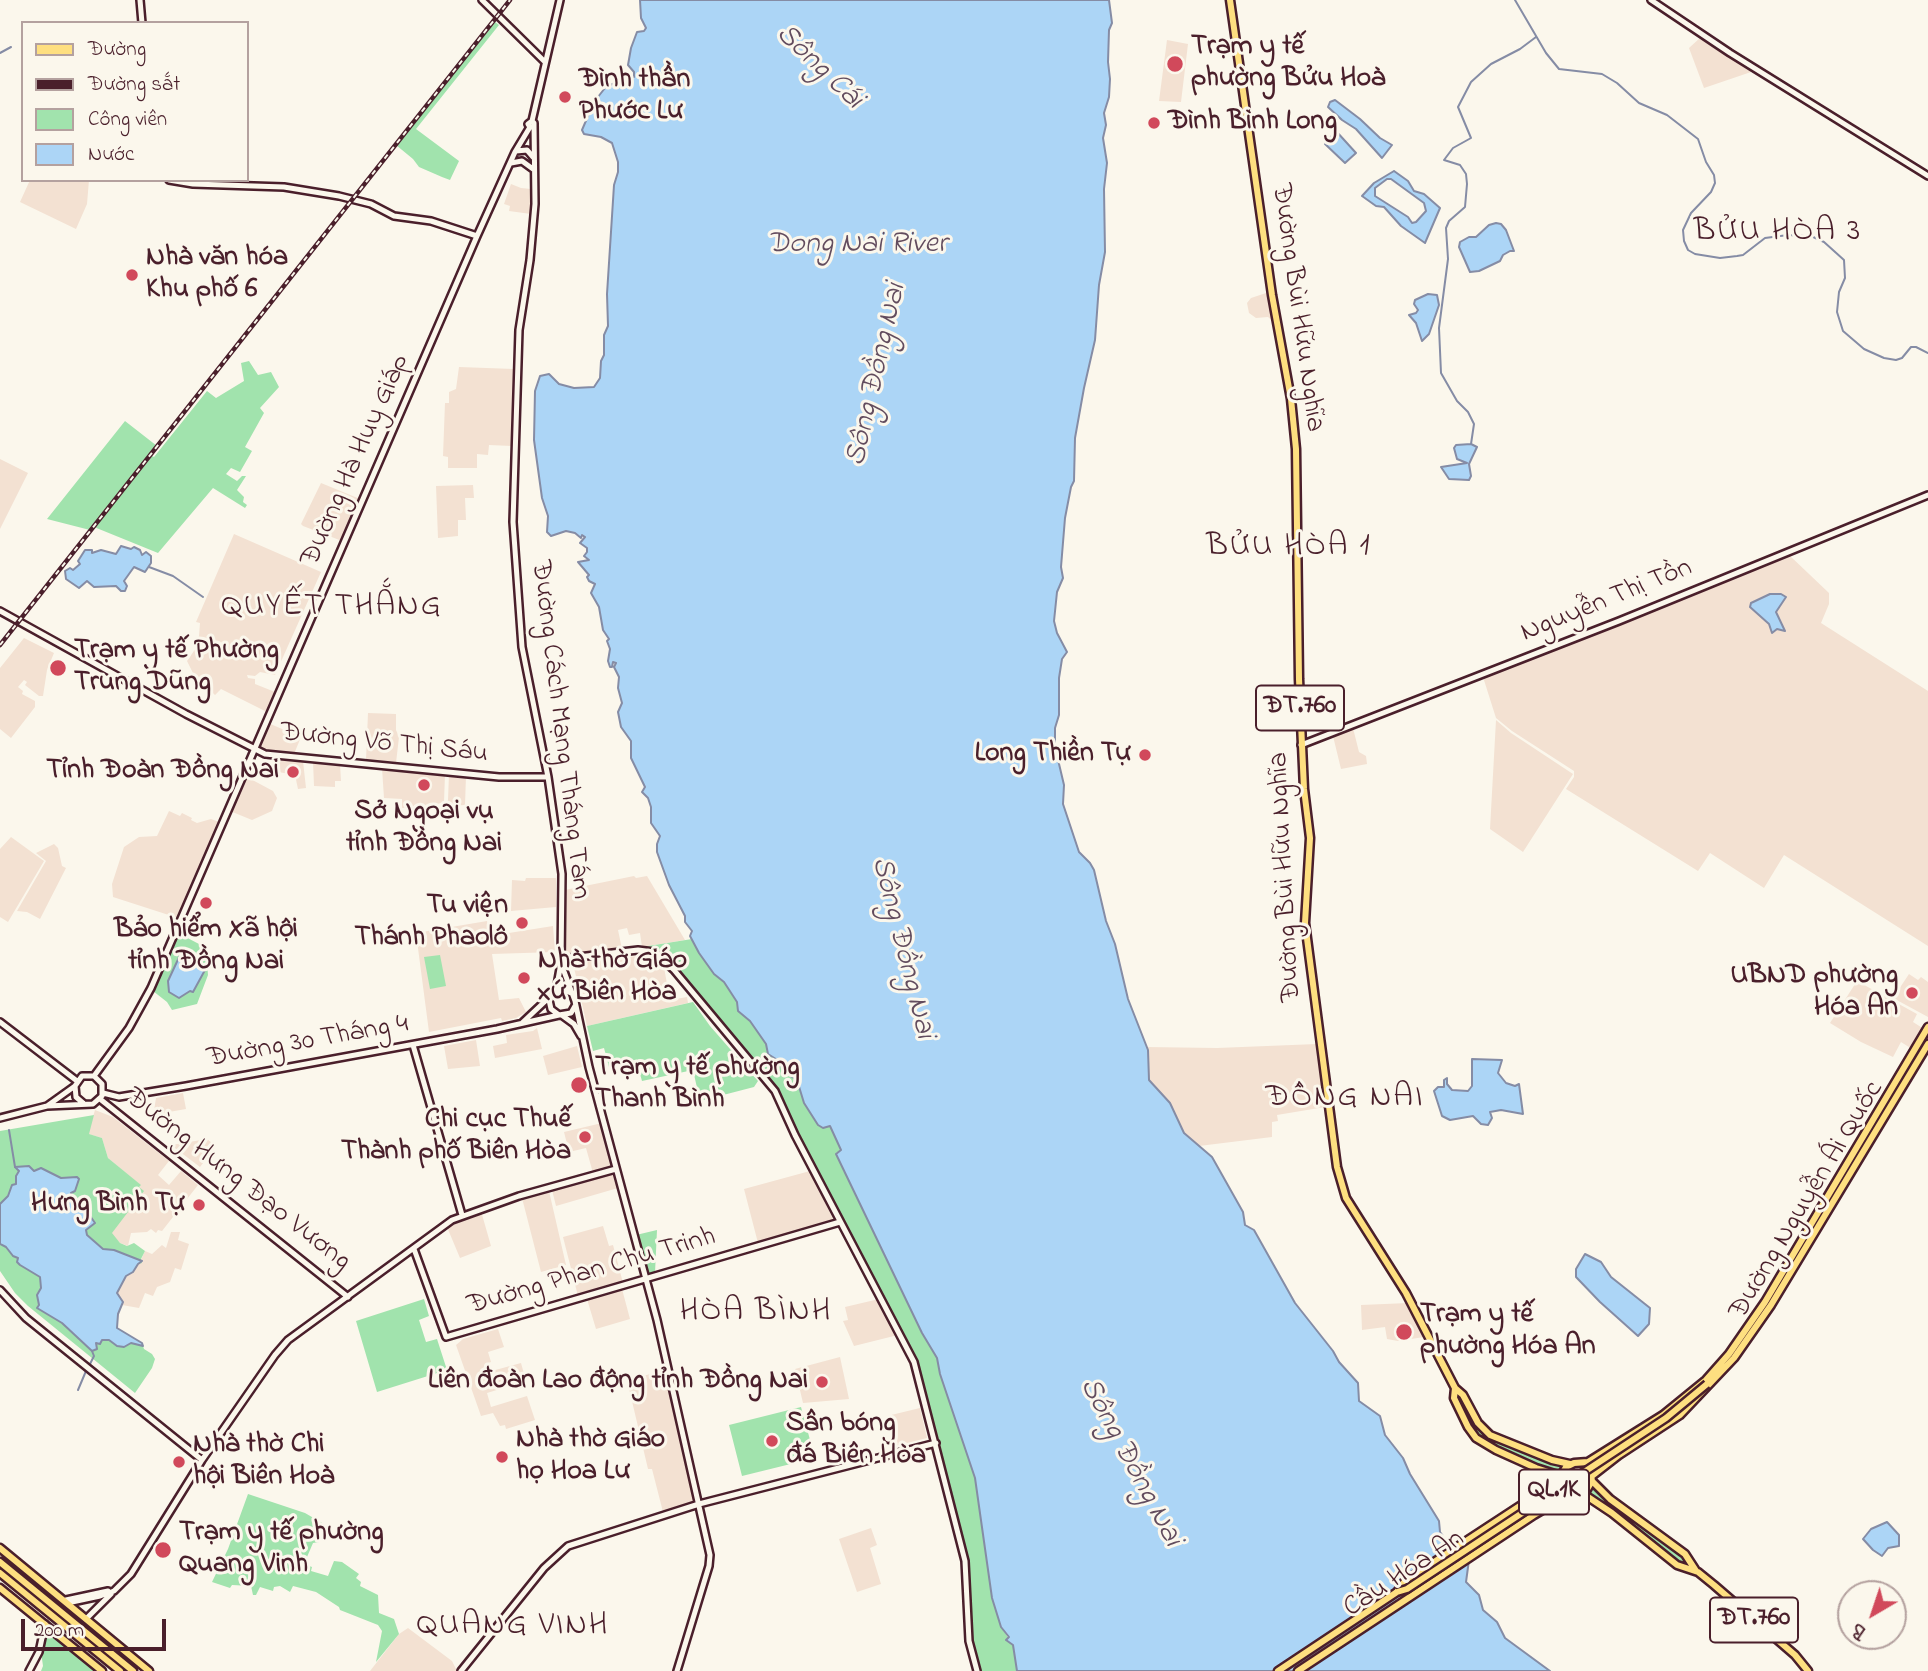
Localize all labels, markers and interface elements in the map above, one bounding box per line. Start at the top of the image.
water label: Sông Cái [767,18,869,118]
legend [21,21,248,182]
place label: Trạm y tế phường Bửu Hoà [1191,31,1385,97]
text: Đường [88,35,146,65]
marker: Trạm y tế phường Bửu Hoà [1165,54,1185,74]
place label: Đình thần Phước Lư [579,64,690,130]
text: Đường sắt [88,70,180,100]
marker: Đình thần Phước Lư [557,89,573,105]
text: Công viên [88,105,167,135]
place label: Đình Bình Long [1168,106,1337,140]
marker: Đình Bình Long [1146,115,1162,131]
text: Nước [88,140,134,170]
street label: Đường Bùi Hữu Nghĩa [1262,182,1330,434]
district label: BỬU HÒA 3 [1695,215,1861,253]
water label: Dong Nai River [767,228,947,264]
place label: Nhà văn hóa Khu phố 6 [146,242,288,308]
marker: Nhà văn hóa Khu phố 6 [124,267,140,283]
water label: Sông Đồng Nai [840,280,916,470]
street label: Đường Hà Huy Giáp [295,350,419,572]
district label: BỬU HÒA 1 [1207,530,1371,568]
street label: Nguyễn Thị Tồn [1516,552,1698,652]
street label: Đường Cách Mạng Tháng Tám [522,559,596,901]
district label: QUYẾT THẮNG [223,590,441,628]
place label: Trạm y tế Phường Trung Dũng [74,635,279,701]
marker: Trạm y tế Phường Trung Dũng [48,658,68,678]
road number: ĐT.760 [1256,686,1344,730]
street label: Đường Võ Thị Sáu [279,717,489,773]
place label: Long Thiền Tự [975,738,1131,772]
marker: Long Thiền Tự [1137,747,1153,763]
street label: Đường Bùi Hữu Nghĩa [1264,751,1310,1003]
place label: Tỉnh Đoàn Đồng Nai [46,755,279,789]
marker: Tỉnh Đoàn Đồng Nai [285,764,301,780]
marker: Sở Ngoại vụ tỉnh Đồng Nai [416,777,432,793]
place label: Sở Ngoại vụ tỉnh Đồng Nai [346,796,502,862]
water label: Sông Đồng Nai [861,853,941,1043]
place label: Tu viện Thánh Phaolô [354,890,508,956]
marker: Bảo hiểm Xã hội tỉnh Đồng Nai [198,895,214,911]
place label: Bảo hiểm Xã hội tỉnh Đồng Nai [114,914,298,980]
marker: Tu viện Thánh Phaolô [514,915,530,931]
place label: Nhà thờ Giáo xứ Biên Hòa [538,945,687,1011]
place label: UBND phường Hóa An [1730,960,1898,1026]
marker: Nhà thờ Giáo xứ Biên Hòa [516,970,532,986]
marker: UBND phường Hóa An [1904,985,1920,1001]
street label: Đường 30 Tháng 4 [205,1009,411,1077]
place label: Trạm y tế phường Thanh Bình [595,1052,800,1118]
marker: Trạm y tế phường Thanh Bình [569,1075,589,1095]
street label: Đường Nguyễn Ái Quốc [1724,1076,1892,1326]
district label: ĐỒNG NAI [1266,1081,1424,1119]
street label: Đường Hưng Đạo Vương [117,1082,357,1280]
place label: Chi cục Thuế Thành phố Biên Hòa [341,1104,571,1170]
marker: Chi cục Thuế Thành phố Biên Hòa [577,1129,593,1145]
place label: Hưng Bình Tự [31,1188,185,1222]
marker: Hưng Bình Tự [191,1197,207,1213]
street label: Đường Phan Chu Trinh [464,1221,720,1325]
district label: HÒA BÌNH [681,1295,831,1333]
place label: Trạm y tế phường Hóa An [1420,1299,1596,1365]
marker: Trạm y tế phường Hóa An [1394,1322,1414,1342]
place label: Liên đoàn Lao động tỉnh Đồng Nai [428,1365,808,1399]
water label: Sông Đồng Nai [1069,1372,1189,1554]
marker: Liên đoàn Lao động tỉnh Đồng Nai [814,1374,830,1390]
place label: Sân bóng đá Biên Hòa [786,1408,926,1474]
place label: Nhà thờ Giáo họ Hoa Lư [516,1424,665,1490]
place label: Nhà thờ Chi hội Biên Hoà [193,1429,334,1495]
marker: Sân bóng đá Biên Hòa [764,1433,780,1449]
marker: Nhà thờ Giáo họ Hoa Lư [494,1449,510,1465]
marker: Nhà thờ Chi hội Biên Hoà [171,1454,187,1470]
road number: QL.1K [1519,1470,1589,1514]
place label: Trạm y tế phường Quang Vinh [179,1517,384,1583]
street label: Cầu Hóa An [1338,1523,1472,1627]
marker: Trạm y tế phường Quang Vinh [153,1540,173,1560]
north arrow [1837,1580,1907,1650]
road number: ĐT.760 [1710,1597,1798,1642]
scale bar [24,1604,170,1648]
district label: QUANG VINH [418,1609,608,1647]
text: 200 m [34,1616,84,1646]
text: B [1846,1616,1873,1645]

